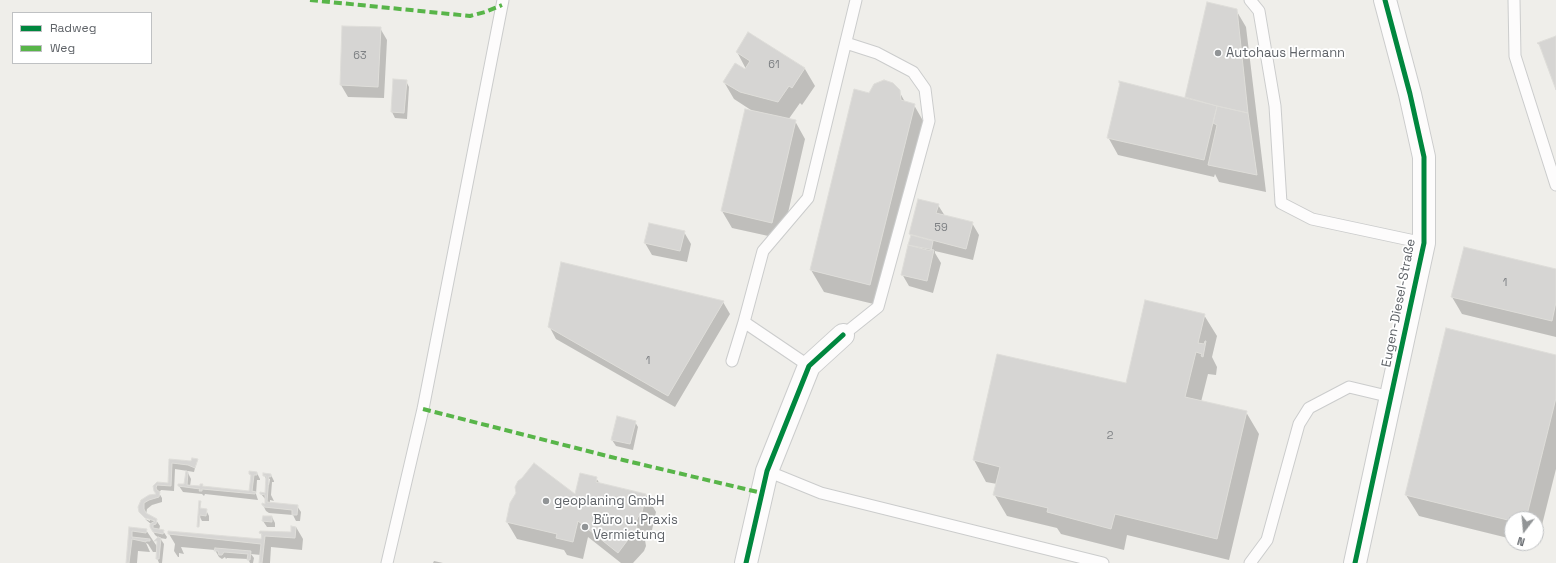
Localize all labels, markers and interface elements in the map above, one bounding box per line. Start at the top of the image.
legend [12,12,152,64]
text: Radweg [50,20,96,36]
text: Weg [50,40,75,56]
place label: Autohaus Hermann [1226,45,1345,61]
marker: Autohaus Hermann [1213,48,1223,58]
house number: 63 [353,49,367,63]
house number: 61 [768,58,780,72]
house number: 59 [934,221,948,235]
street label: Eugen-Diesel-Straße [1379,238,1419,368]
house number: 1 [1503,276,1507,290]
house number: 1 [646,354,650,368]
house number: 2 [1107,429,1113,443]
place label: geoplaning GmbH [554,493,665,509]
marker: geoplaning GmbH [541,496,551,506]
north arrow [1504,511,1544,551]
place label: Büro u. Praxis Vermietung [593,512,678,543]
marker: Büro u. Praxis Vermietung [580,522,590,532]
text: N [1515,534,1526,549]

